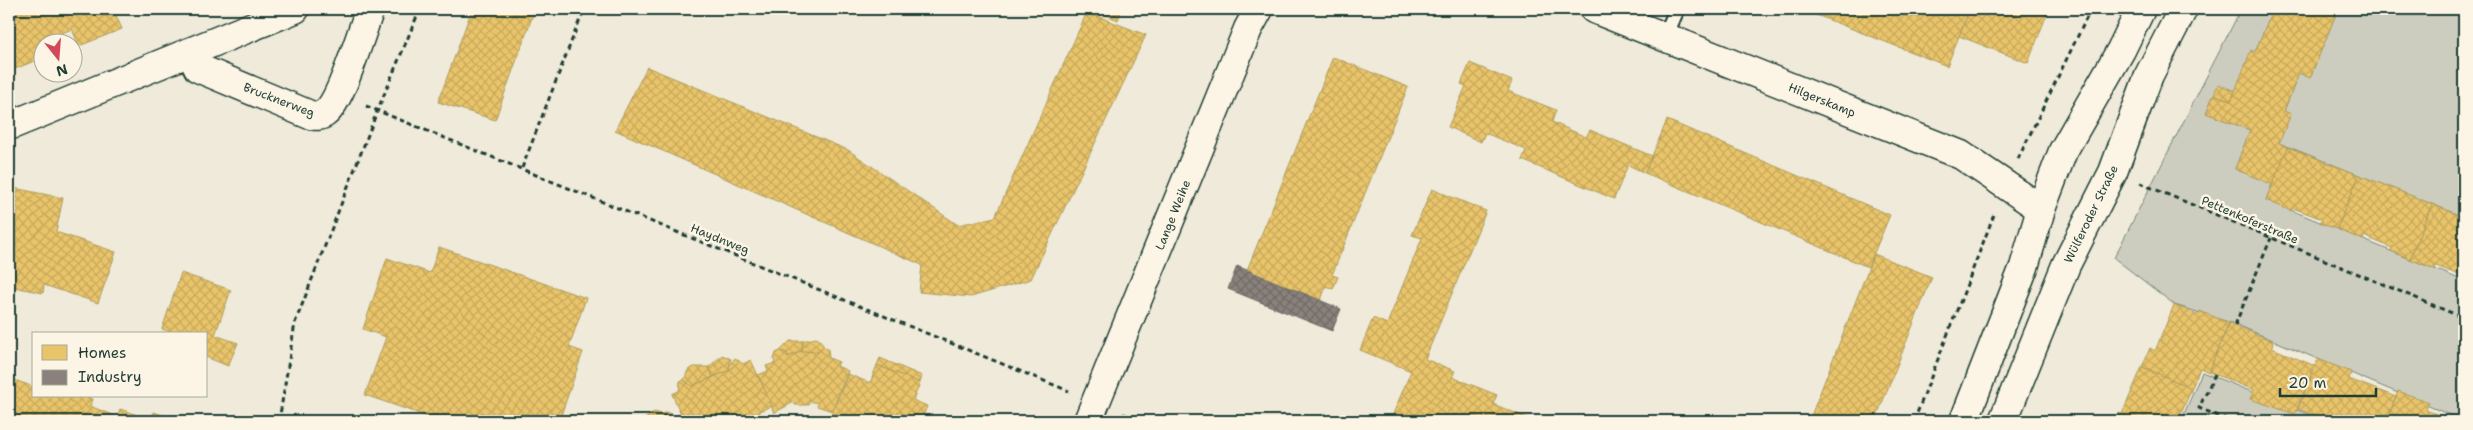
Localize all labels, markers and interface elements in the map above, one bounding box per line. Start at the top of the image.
north arrow [32,32,82,82]
text: N [54,60,70,81]
street label: Brucknerweg [241,79,317,121]
street label: Hilgerskamp [1786,79,1858,121]
street label: Wülferoder Straße [2060,162,2122,266]
street label: Lange Weihe [1152,177,1194,252]
street label: Pettenkoferstraße [2199,192,2301,248]
street label: Haydnweg [688,220,752,258]
legend [32,332,208,398]
text: Homes [78,343,126,363]
scale bar [2280,365,2377,397]
text: Industry [78,367,142,387]
text: 20 m [2288,373,2327,393]

